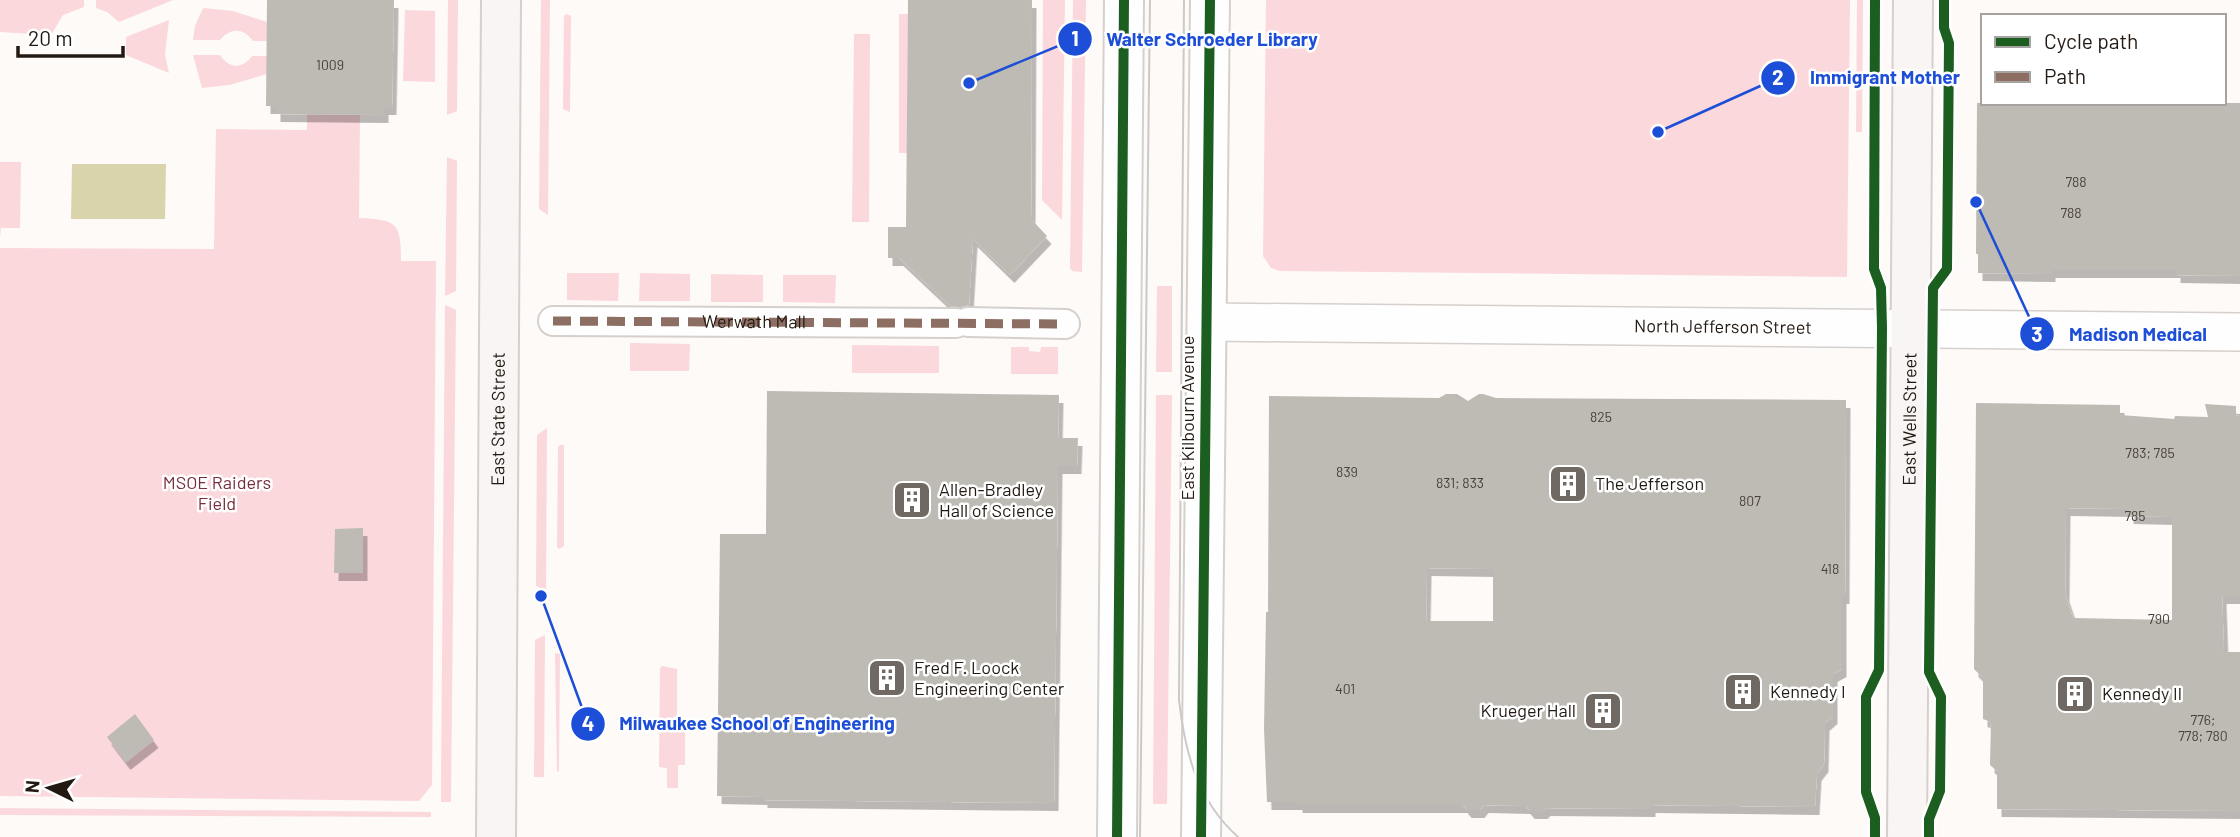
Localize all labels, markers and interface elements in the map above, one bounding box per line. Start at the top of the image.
scale bar [18,14,122,58]
legend [1981,14,2226,105]
callout: Walter Schroeder Library [1057,19,1332,59]
text: 20 m [28,25,73,50]
text: 1 [1071,25,1079,50]
text: Walter Schroeder Library [1106,27,1318,50]
text: Cycle path [2044,28,2138,53]
house number: 1009 [316,56,344,73]
callout: Immigrant Mother [1761,58,1974,98]
text: Path [2044,63,2086,88]
text: 2 [1772,64,1784,89]
text: Immigrant Mother [1810,65,1961,88]
house number: 788 [2065,173,2087,190]
house number: 788 [2060,204,2082,221]
street label: Werwath Mall [702,310,806,332]
street label: North Jefferson Street [1634,314,1812,338]
callout: Madison Medical [2020,314,2221,354]
text: 3 [2031,321,2043,346]
text: Madison Medical [2069,322,2207,345]
street label: East Kilbourn Avenue [1176,336,1198,500]
street label: East State Street [486,352,509,486]
street label: East Wells Street [1898,352,1920,486]
house number: 825 [1590,408,1612,425]
house number: 783; 785 [2125,444,2175,461]
house number: 839 [1336,463,1358,480]
building icon: The Jefferson [1547,463,1589,505]
park label: MSOE Raiders Field [163,471,271,514]
place label: The Jefferson [1595,472,1704,494]
house number: 831; 833 [1436,474,1484,491]
place label: Allen-Bradley Hall of Science [939,478,1054,521]
building icon: Allen-Bradley Hall of Science [891,479,933,521]
house number: 807 [1739,492,1761,509]
house number: 785 [2124,507,2146,524]
house number: 418 [1821,560,1839,577]
house number: 790 [2148,610,2170,627]
place label: Fred F. Loock Engineering Center [914,656,1065,699]
building icon: Fred F. Loock Engineering Center [866,657,908,699]
building icon: Kennedy I [1722,671,1764,713]
building icon: Kennedy II [2054,673,2096,715]
house number: 401 [1335,680,1355,697]
place label: Kennedy I [1770,680,1846,702]
place label: Kennedy II [2102,682,2182,704]
building icon: Krueger Hall [1582,690,1624,732]
place label: Krueger Hall [1481,699,1576,721]
callout: Milwaukee School of Engineering [570,704,909,744]
text: 4 [582,710,594,735]
text: Milwaukee School of Engineering [619,711,895,734]
house number: 776; 778; 780 [2178,711,2228,744]
north arrow [14,753,84,823]
text: N [20,779,44,794]

